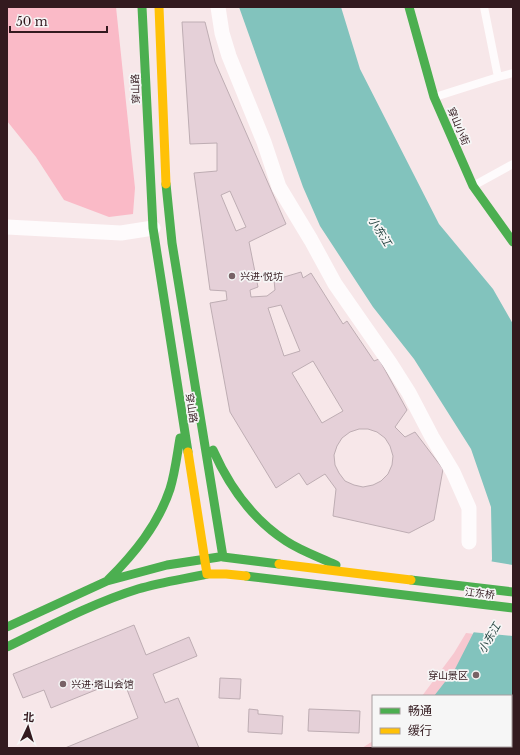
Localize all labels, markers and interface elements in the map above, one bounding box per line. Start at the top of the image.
scale bar [10,8,107,34]
text: 50 m [16,14,48,29]
street label: 穿山路 [128,74,143,104]
street label: 穿山小街 [445,105,472,147]
water label: 小东江 [365,213,395,250]
place label: 兴进·悦坊 [240,270,283,283]
marker: 兴进·悦坊 [227,271,237,281]
street label: 穿山路 [183,392,200,424]
street label: 江东桥 [464,585,496,602]
water label: 小东江 [475,619,504,656]
place label: 穿山景区 [428,669,468,682]
marker: 穿山景区 [471,670,481,680]
place label: 兴进·塔山会馆 [71,678,134,691]
marker: 兴进·塔山会馆 [58,679,68,689]
legend [372,695,512,747]
text: 畅通 [408,703,432,718]
north arrow [8,707,48,747]
text: 北 [23,710,35,724]
text: 缓行 [408,723,432,738]

